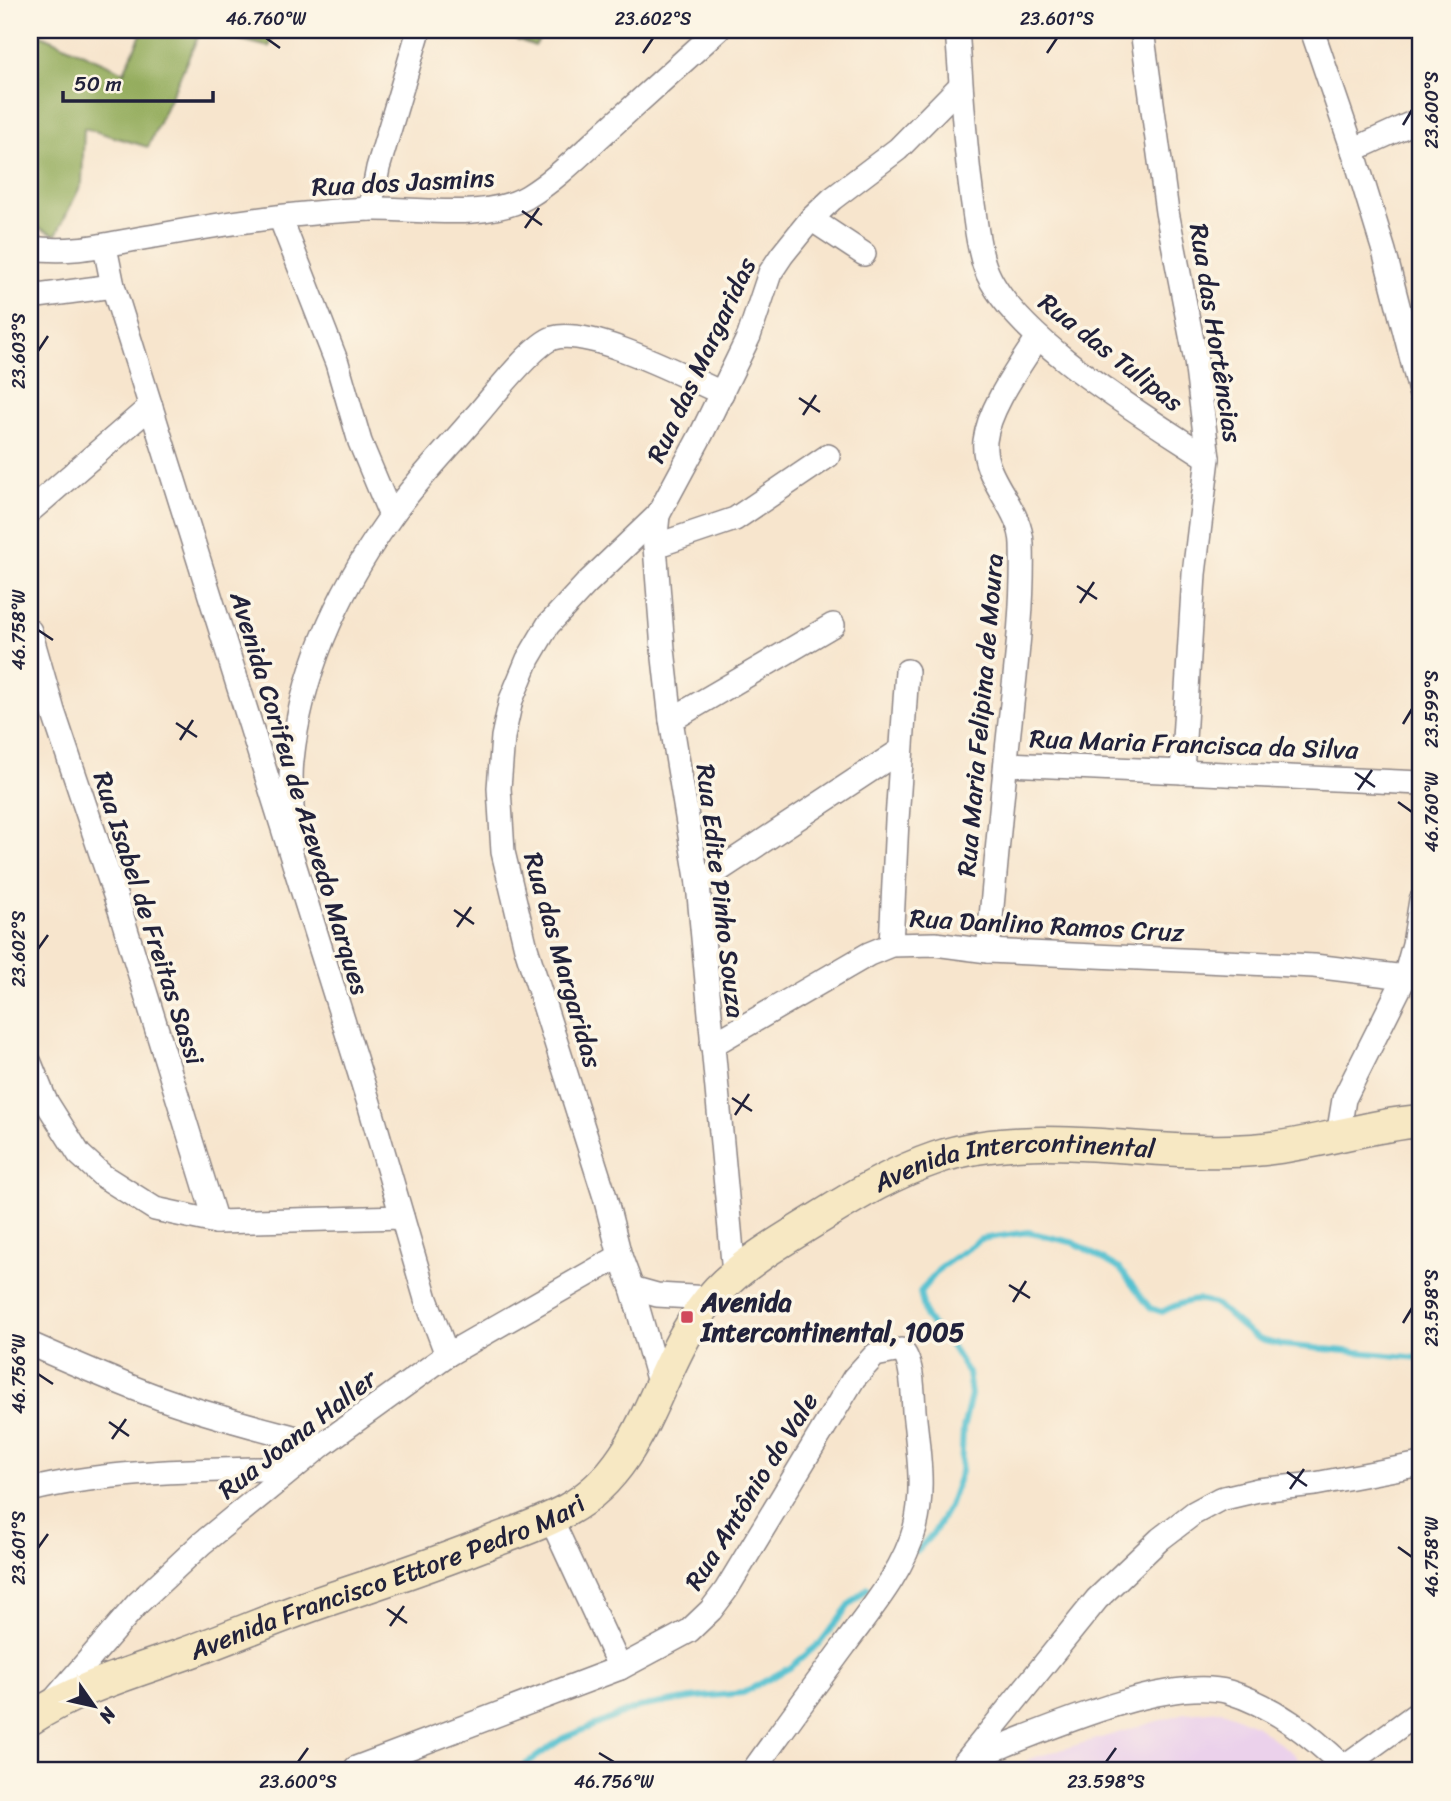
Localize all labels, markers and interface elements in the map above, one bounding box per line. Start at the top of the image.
text: 46.760°W [226,3,307,35]
text: 23.602°S [615,3,691,35]
text: 23.601°S [1020,3,1094,35]
scale bar [63,60,214,104]
text: 50 m [74,65,122,103]
text: 23.600°S [1416,71,1448,149]
street label: Rua dos Jasmins [311,154,496,210]
street label: Rua das Hortências [1176,220,1256,447]
street label: Rua das Margaridas [633,248,769,471]
street label: Rua das Tulipas [1028,280,1194,424]
text: 23.603°S [3,313,35,389]
street label: Rua Maria Felipina de Moura [943,551,1017,879]
street label: Avenida Corifeu de Azevedo Marques [216,585,383,1001]
text: 46.758°W [3,589,35,670]
text: 23.599°S [1416,670,1448,748]
street label: Rua Maria Francisca da Silva [1029,715,1360,773]
street label: Rua Edite Pinho Souza [683,761,759,1021]
street label: Rua Isabel de Freitas Sassi [80,765,218,1071]
text: 46.760°W [1416,771,1448,852]
street label: Rua das Margaridas [510,847,616,1074]
street label: Rua Danlino Ramos Cruz [909,895,1186,955]
text: 23.602°S [3,911,35,987]
street label: Avenida Intercontinental [864,1120,1157,1206]
text: 23.598°S [1416,1269,1448,1347]
place label: Avenida Intercontinental, 1005 [699,1279,965,1355]
marker: Avenida Intercontinental, 1005 [679,1309,695,1325]
text: 46.756°W [3,1333,35,1414]
street label: Rua Joana Haller [207,1356,388,1511]
street label: Rua Antônio do Vale [671,1382,831,1600]
street label: Avenida Francisco Ettore Pedro Mari [182,1481,596,1673]
text: 23.601°S [3,1511,35,1585]
text: 46.758°W [1416,1516,1448,1597]
north arrow [60,1672,130,1742]
text: N [90,1700,126,1731]
text: 23.600°S [259,1766,337,1798]
text: 46.756°W [574,1766,655,1798]
text: 23.598°S [1067,1766,1145,1798]

